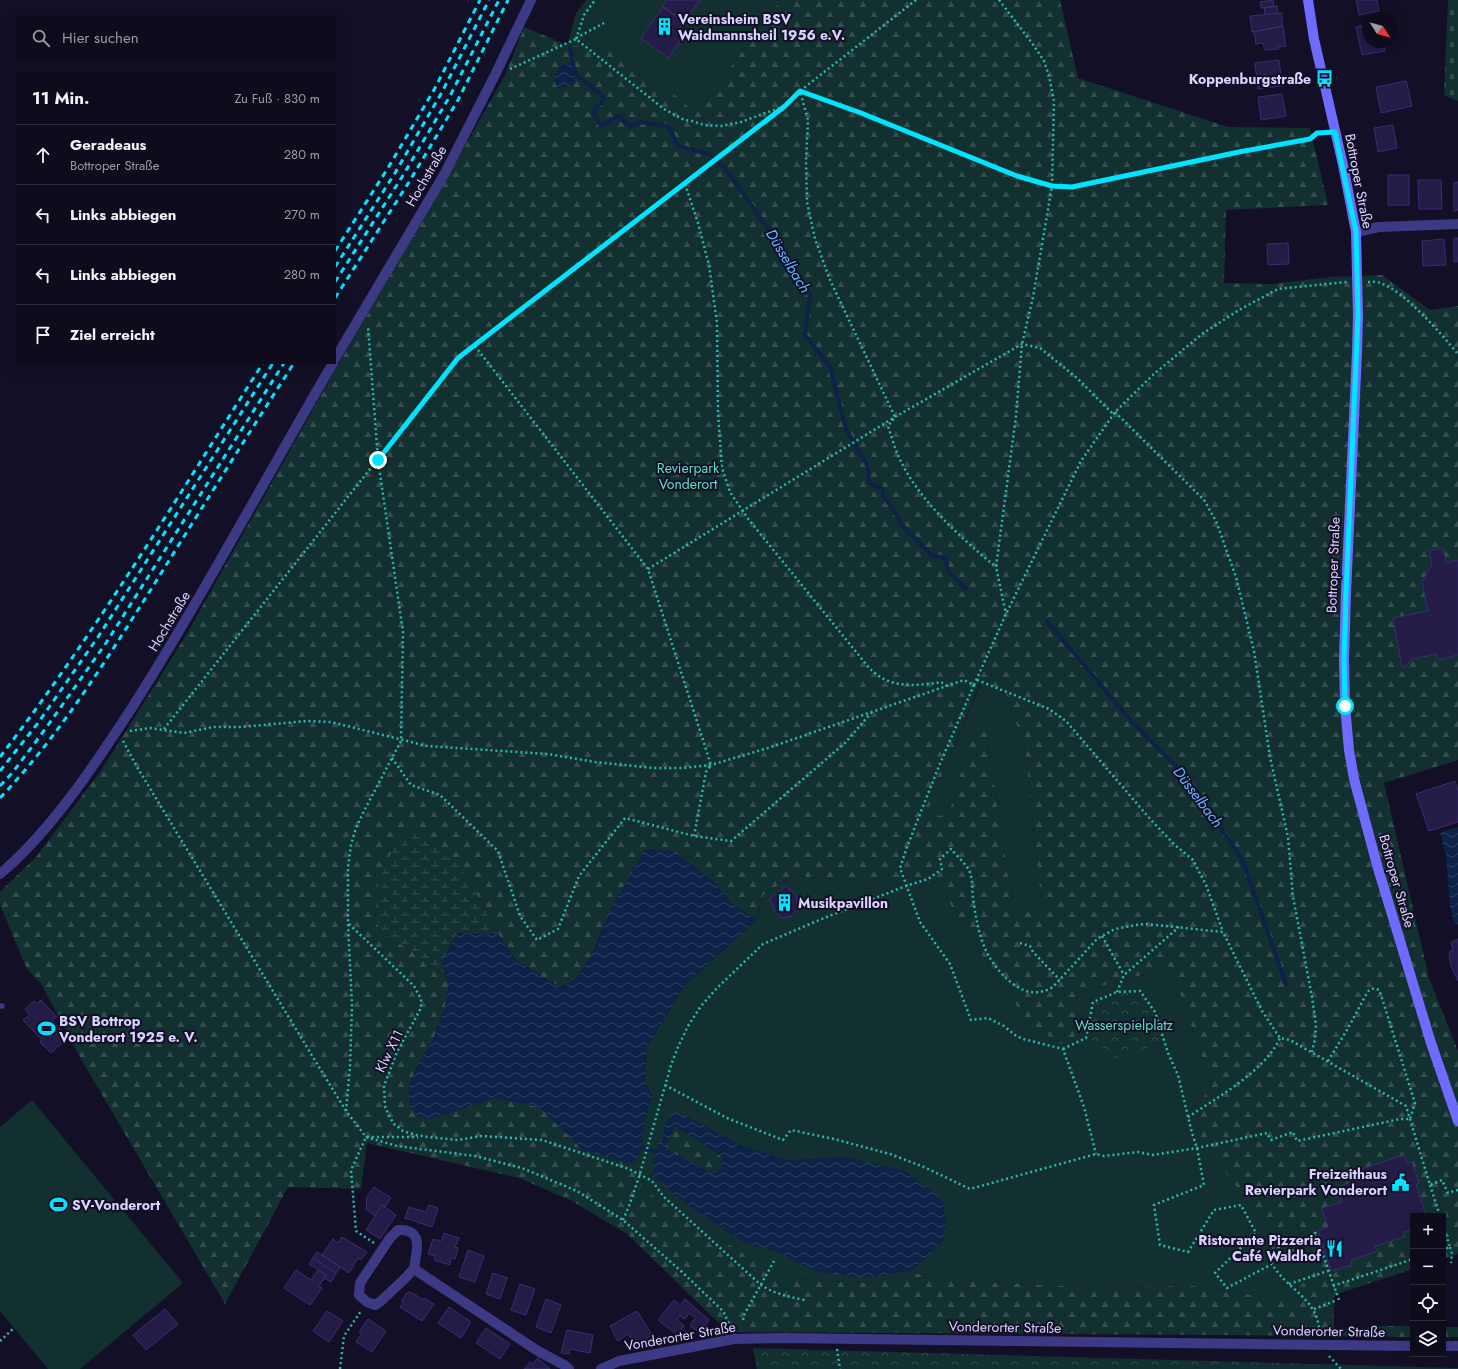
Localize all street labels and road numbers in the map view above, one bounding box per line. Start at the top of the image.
street label: Bottroper Straße [1340,132,1378,230]
street label: Hochstraße [400,142,452,210]
street label: Bottroper Straße [1321,517,1345,613]
street label: Hochstraße [143,587,195,655]
street label: Bottroper Straße [1374,832,1420,930]
street label: Klw X11 [370,1026,408,1076]
street label: Vonderorter Straße [623,1316,737,1356]
street label: Vonderorter Straße [949,1316,1061,1338]
street label: Vonderorter Straße [1273,1320,1385,1342]

